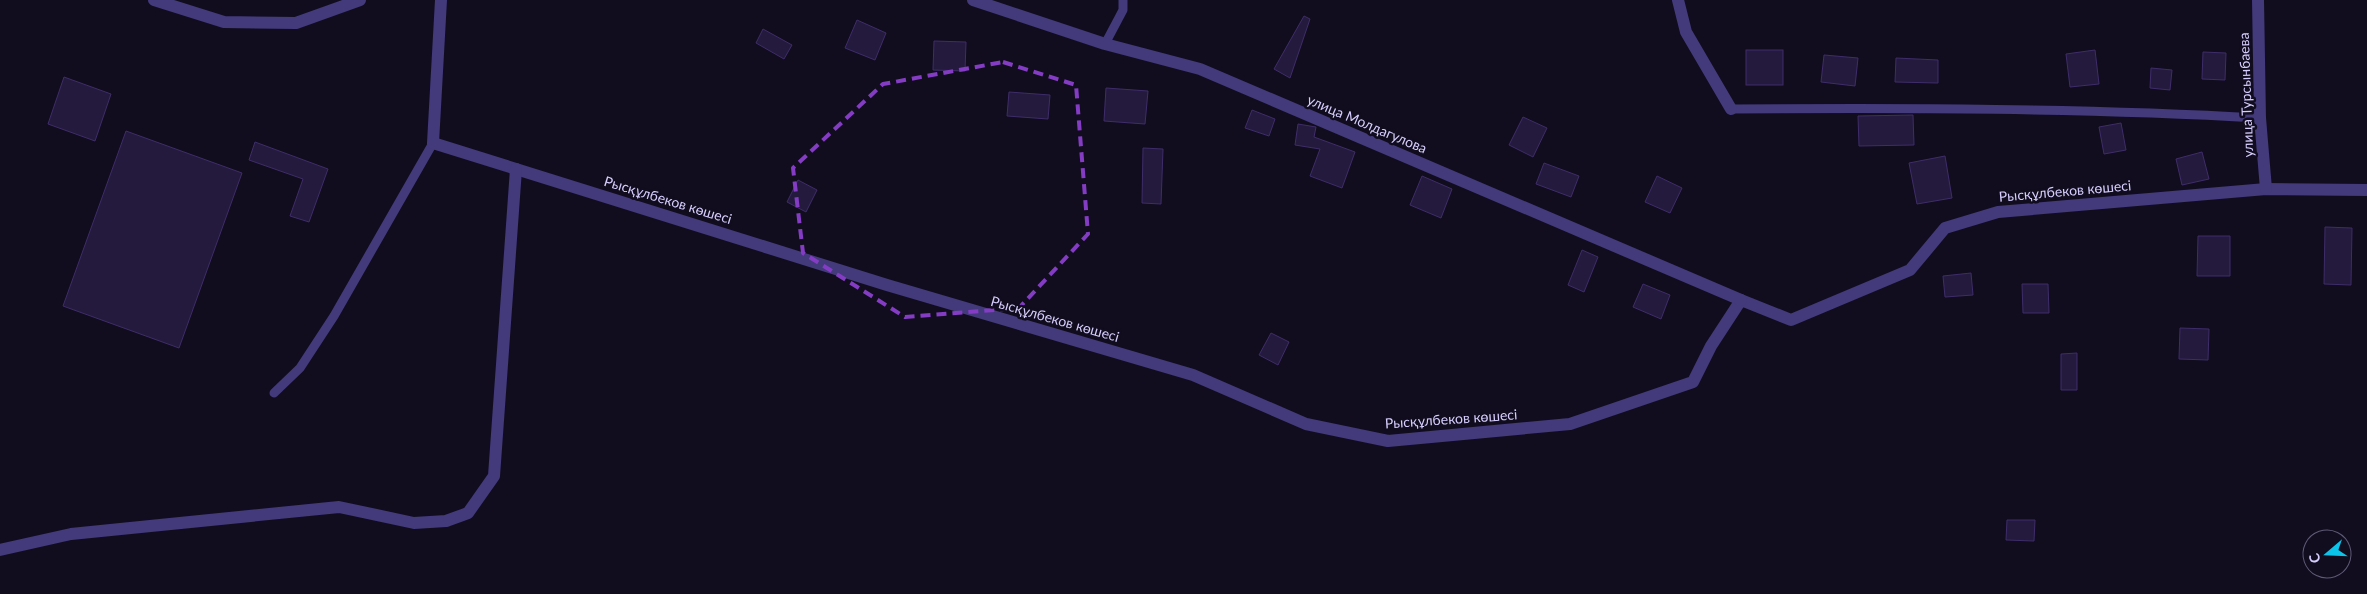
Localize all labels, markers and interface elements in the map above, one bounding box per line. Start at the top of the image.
street label: улица Турсынбаева [2235,32,2256,158]
street label: улица Молдагулова [1305,91,1430,156]
street label: Рысқұлбеков көшесі [602,172,734,227]
street label: Рысқұлбеков көшесі [1998,176,2132,205]
street label: Рысқұлбеков көшесі [989,292,1121,345]
street label: Рысқұлбеков көшесі [1384,405,1518,432]
north arrow [2302,529,2352,579]
text: С [2304,551,2324,566]

